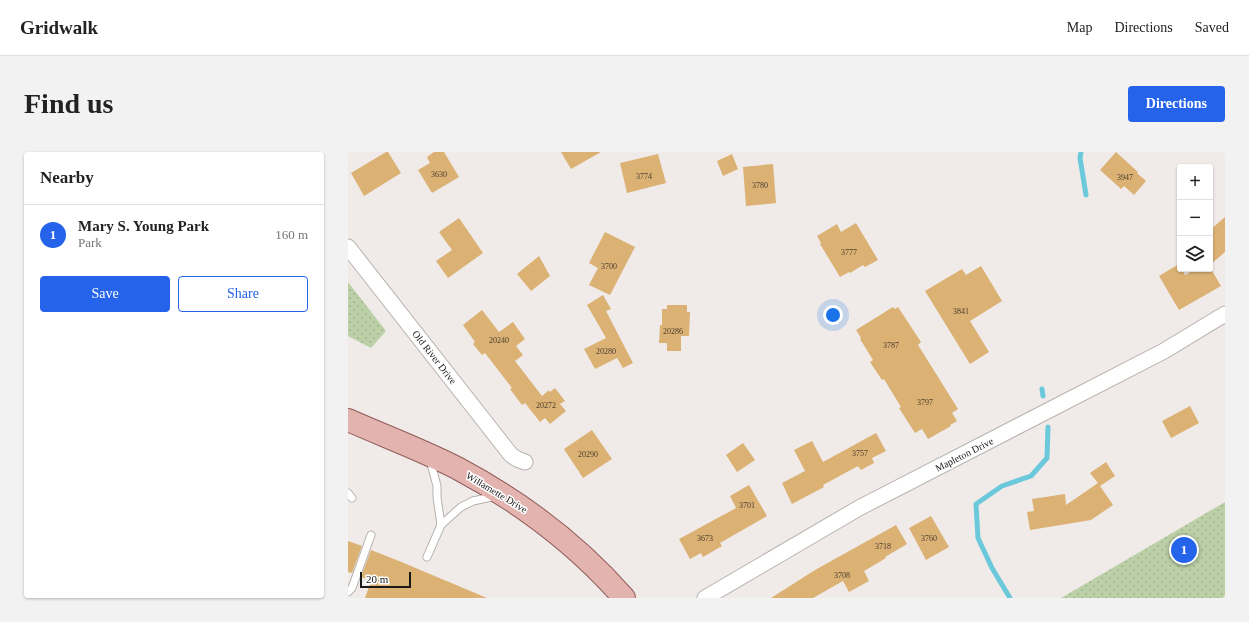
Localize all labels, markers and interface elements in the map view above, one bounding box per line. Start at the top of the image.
text: Gridwalk [20,17,98,38]
text: Map [1067,20,1092,35]
text: Directions [1114,20,1173,35]
text: Saved [1195,20,1229,35]
button: Directions [1128,86,1225,122]
text: Find us [24,88,114,119]
map controls [1177,164,1213,272]
button: + [1177,164,1213,200]
text: Nearby [40,168,94,187]
house number: 3630 [431,170,447,179]
house number: 3774 [636,172,652,181]
house number: 3947 [1117,173,1133,182]
house number: 3780 [752,181,768,190]
button: − [1177,200,1213,236]
text: Mary S. Young Park [78,218,209,234]
text: 1 [50,227,56,242]
text: 160 m [275,227,308,242]
text: Park [78,235,102,250]
button: layers [1177,236,1213,272]
house number: 3777 [841,248,857,257]
house number: 3700 [601,262,617,271]
button: Save [40,276,170,312]
button: Share [178,276,308,312]
your location [823,305,843,325]
house number: 3841 [953,307,969,316]
house number: 20286 [663,327,683,336]
street label: Old River Drive [410,328,459,387]
house number: 20240 [489,336,509,345]
house number: 3787 [883,341,899,350]
house number: 20280 [596,347,616,356]
house number: 3797 [917,398,933,407]
house number: 20272 [536,401,556,410]
street label: Mapleton Drive [933,435,996,474]
house number: 3757 [852,449,868,458]
house number: 20290 [578,450,598,459]
street label: Willamette Drive [464,470,530,515]
house number: 3701 [739,501,755,510]
house number: 3673 [697,534,713,543]
house number: 3760 [921,534,937,543]
pin: 1 [1171,535,1197,565]
house number: 3718 [875,542,891,551]
scale bar [360,570,411,589]
house number: 3708 [834,571,850,580]
text: 20 m [366,573,388,585]

